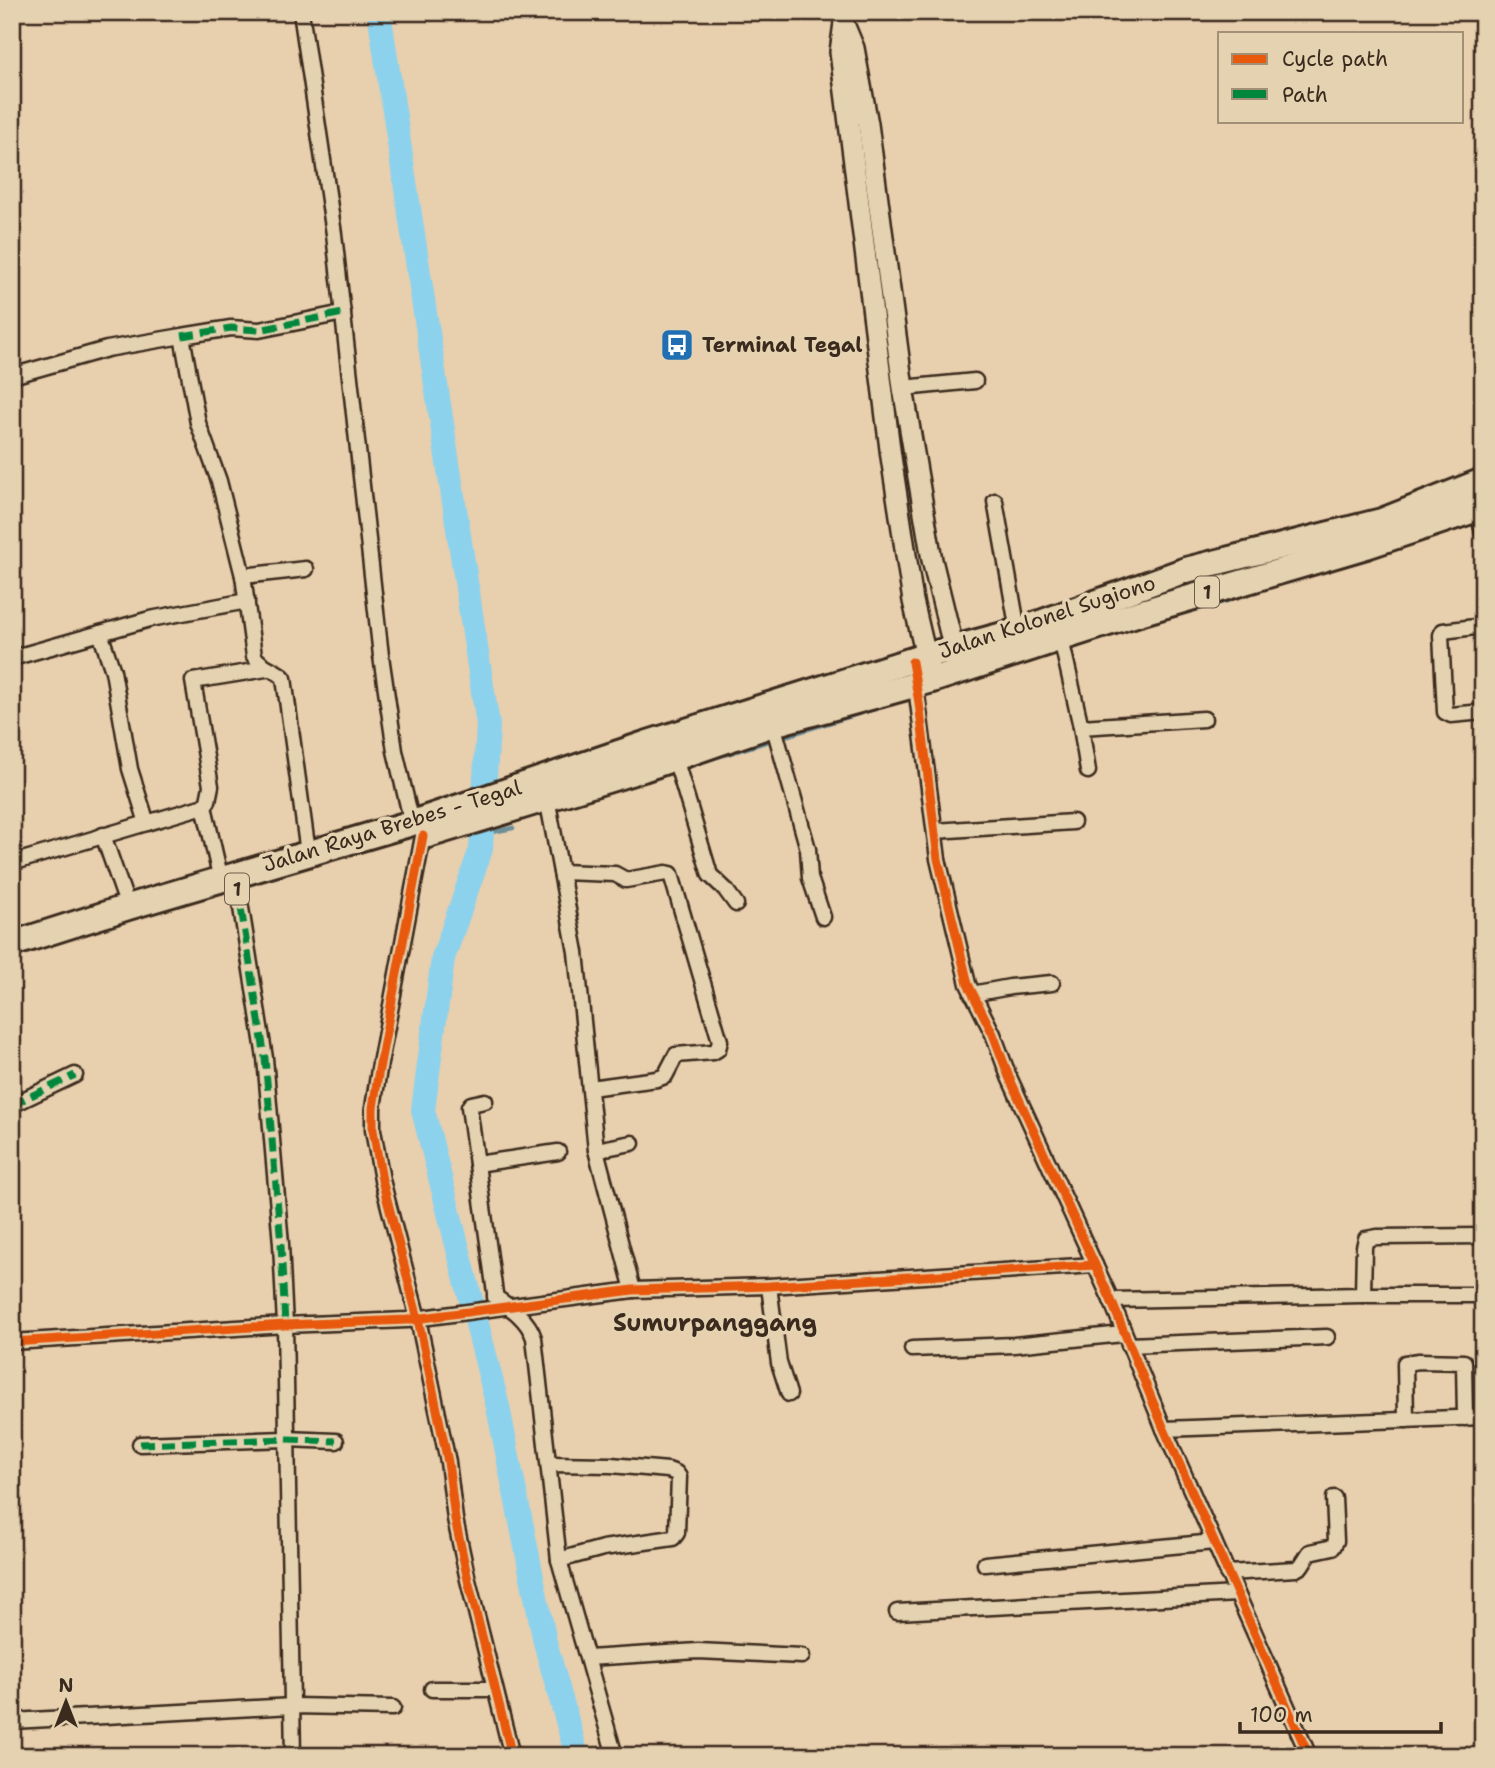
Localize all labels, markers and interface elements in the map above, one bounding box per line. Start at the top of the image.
legend [1218,32,1464,122]
text: Cycle path [1282,45,1388,73]
text: Path [1282,81,1328,109]
bus stop icon: Terminal Tegal [658,326,696,364]
place label: Terminal Tegal [702,331,863,359]
street label: Jalan Kolonel Sugiono [935,569,1159,665]
road number: 1 [1195,576,1219,608]
street label: Jalan Raya Brebes - Tegal [259,773,525,879]
road number: 1 [225,874,249,904]
district label: Sumurpanggang [613,1307,817,1339]
north arrow [32,1666,102,1736]
text: N [58,1673,74,1698]
scale bar [1240,1691,1441,1735]
text: 100 m [1250,1701,1313,1729]

